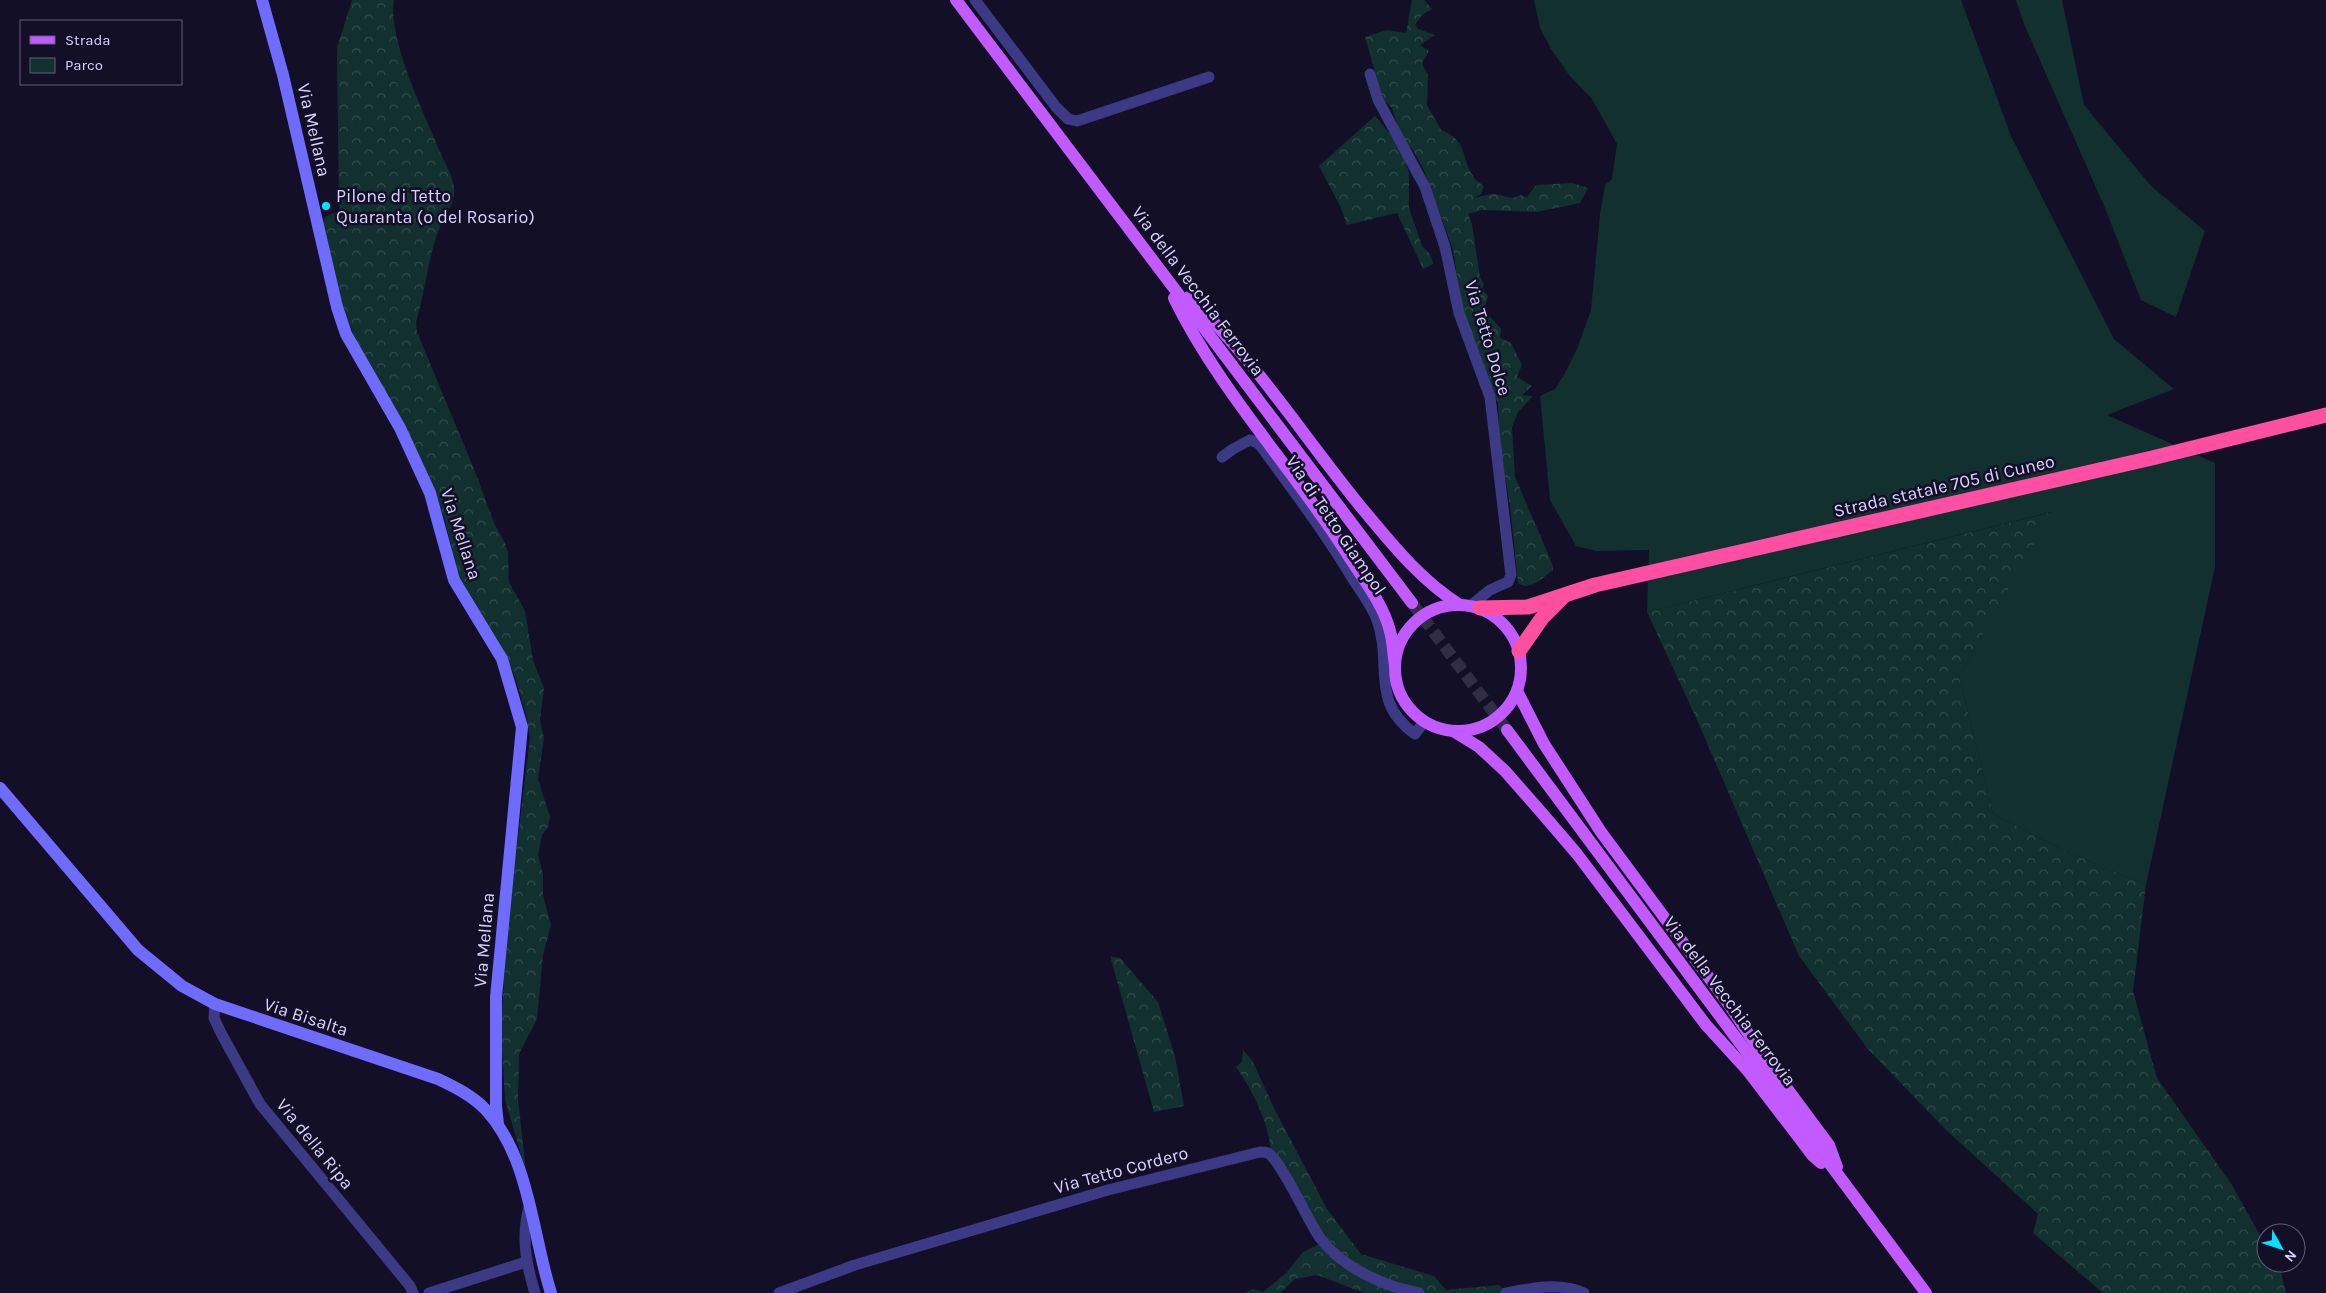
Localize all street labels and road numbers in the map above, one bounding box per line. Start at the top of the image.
street label: Via Mellana [293,81,335,179]
street label: Via della Vecchia Ferrovia [1127,202,1269,380]
street label: Via Tetto Dolce [1460,278,1516,398]
street label: Strada statale 705 di Cuneo [1831,450,2057,522]
street label: Via di Tetto Giampol [1281,451,1391,599]
street label: Via Mellana [436,485,486,583]
street label: Via Mellana [469,892,499,988]
street label: Via della Vecchia Ferrovia [1659,912,1801,1090]
street label: Via Bisalta [261,993,351,1041]
street label: Via della Ripa [272,1094,358,1194]
street label: Via Tetto Cordero [1052,1142,1190,1198]

